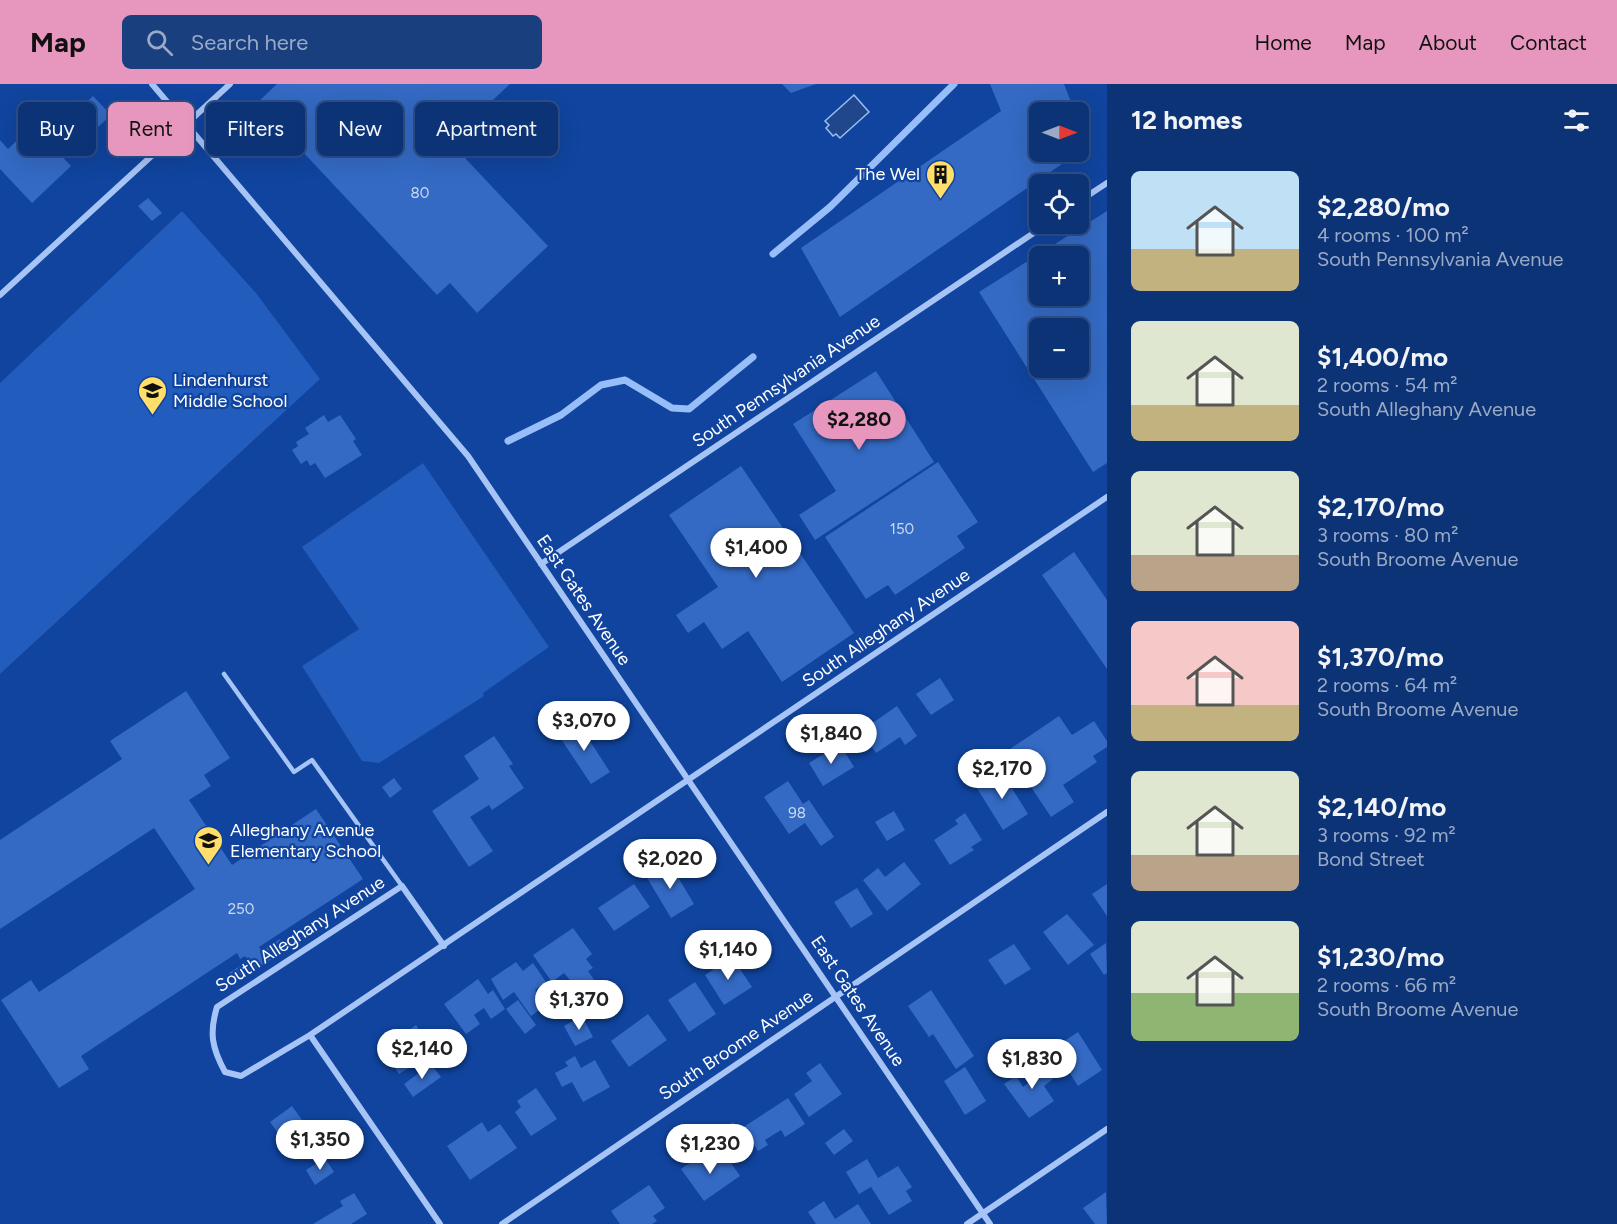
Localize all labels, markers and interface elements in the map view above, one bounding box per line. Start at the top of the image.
search box [122,15,542,69]
text: Map [30,25,86,59]
icon: search [143,26,176,59]
text: Search here [191,29,308,56]
text: Home [1255,30,1312,55]
text: Map [1345,30,1386,55]
text: About [1419,30,1477,55]
text: Contact [1510,30,1587,55]
chip: Buy [18,102,96,156]
chip: Rent [108,102,194,156]
chip: Filters [206,102,305,156]
chip: New [317,102,403,156]
chip: Apartment [415,102,558,156]
north arrow [1029,102,1089,162]
map controls [1029,102,1089,378]
text: 12 homes [1131,104,1242,136]
icon: filters [1560,104,1593,137]
building icon: The Wel [925,158,957,200]
place label: The Wel [855,163,920,185]
button: locate [1029,174,1089,234]
house number: 80 [411,184,429,202]
text: $2,280/mo [1317,191,1450,223]
icon: home [1179,195,1251,267]
text: 4 rooms · 100 m² [1317,223,1469,247]
button: + [1029,246,1089,306]
text: South Pennsylvania Avenue [1317,247,1564,271]
street label: South Pennsylvania Avenue [688,310,884,452]
button: − [1029,318,1089,378]
text: $1,400/mo [1317,341,1448,373]
icon: home [1179,345,1251,417]
place label: Lindenhurst Middle School [173,369,287,412]
text: 2 rooms · 54 m² [1317,373,1457,397]
school or university icon: Lindenhurst Middle School [136,374,168,416]
text: South Alleghany Avenue [1317,397,1536,421]
pin: $2,280 [810,400,908,451]
text: $2,280 [827,407,891,431]
text: $2,170/mo [1317,491,1444,523]
icon: home [1179,495,1251,567]
house number: 150 [890,520,914,538]
text: 3 rooms · 80 m² [1317,523,1458,547]
pin: $1,400 [707,528,805,579]
street label: East Gates Avenue [532,531,636,670]
text: $1,400 [724,535,788,559]
text: South Broome Avenue [1317,547,1518,571]
street label: South Alleghany Avenue [798,564,974,692]
text: $1,370/mo [1317,641,1444,673]
icon: home [1179,645,1251,717]
text: 2 rooms · 64 m² [1317,673,1457,697]
text: South Broome Avenue [1317,697,1518,721]
pin: $3,070 [535,701,633,752]
text: $3,070 [552,708,616,732]
pin: $1,840 [782,714,880,765]
text: $1,840 [800,721,862,745]
pin: $2,170 [953,749,1051,800]
text: $2,170 [972,756,1032,780]
text: $2,140/mo [1317,791,1446,823]
icon: home [1179,795,1251,867]
house number: 98 [788,804,806,822]
place label: Alleghany Avenue Elementary School [230,819,381,862]
text: 3 rooms · 92 m² [1317,823,1456,847]
school or university icon: Alleghany Avenue Elementary School [193,824,225,866]
pin: $2,020 [621,839,719,890]
text: $2,020 [637,846,703,870]
text: Bond Street [1317,847,1425,871]
street label: South Alleghany Avenue [211,871,389,997]
house number: 250 [228,900,254,918]
pin: $1,140 [679,930,777,981]
street label: East Gates Avenue [806,932,910,1071]
text: $1,140 [699,937,757,961]
text: $1,230/mo [1317,941,1444,973]
icon: home [1179,945,1251,1017]
text: 2 rooms · 66 m² [1317,973,1456,997]
pin: $1,370 [530,980,628,1031]
street label: South Broome Avenue [655,985,817,1105]
text: $1,370 [549,987,609,1011]
text: South Broome Avenue [1317,997,1518,1021]
pin: $2,140 [373,1029,471,1080]
text: $2,140 [391,1036,453,1060]
pin: $1,830 [983,1039,1081,1090]
text: $1,830 [1002,1046,1062,1070]
pin: $1,350 [271,1120,369,1171]
pin: $1,230 [661,1124,759,1175]
text: $1,350 [290,1127,350,1151]
text: $1,230 [680,1131,740,1155]

